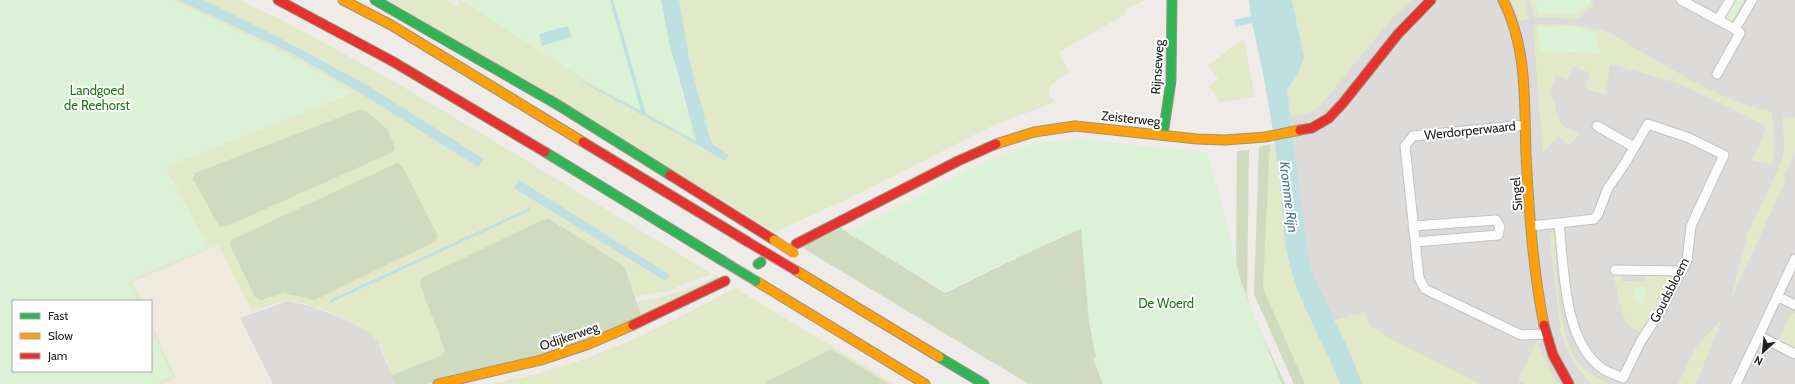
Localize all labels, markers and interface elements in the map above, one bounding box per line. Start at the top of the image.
street label: Rijnseweg [1147,38,1168,95]
park label: Landgoed de Reehorst [64,82,130,113]
street label: Zeisterweg [1101,107,1162,129]
street label: Werdorperwaard [1423,117,1517,143]
water label: Kromme Rijn [1276,160,1302,234]
street label: Singel [1507,177,1525,211]
street label: Goudsbloem [1646,255,1692,325]
park label: De Woerd [1138,295,1194,311]
legend [12,300,152,372]
text: Fast [48,308,68,323]
street label: Odijkerweg [537,318,601,355]
text: Slow [48,328,73,343]
north arrow [1743,332,1783,372]
text: Jam [47,348,67,363]
text: N [1752,353,1765,369]

